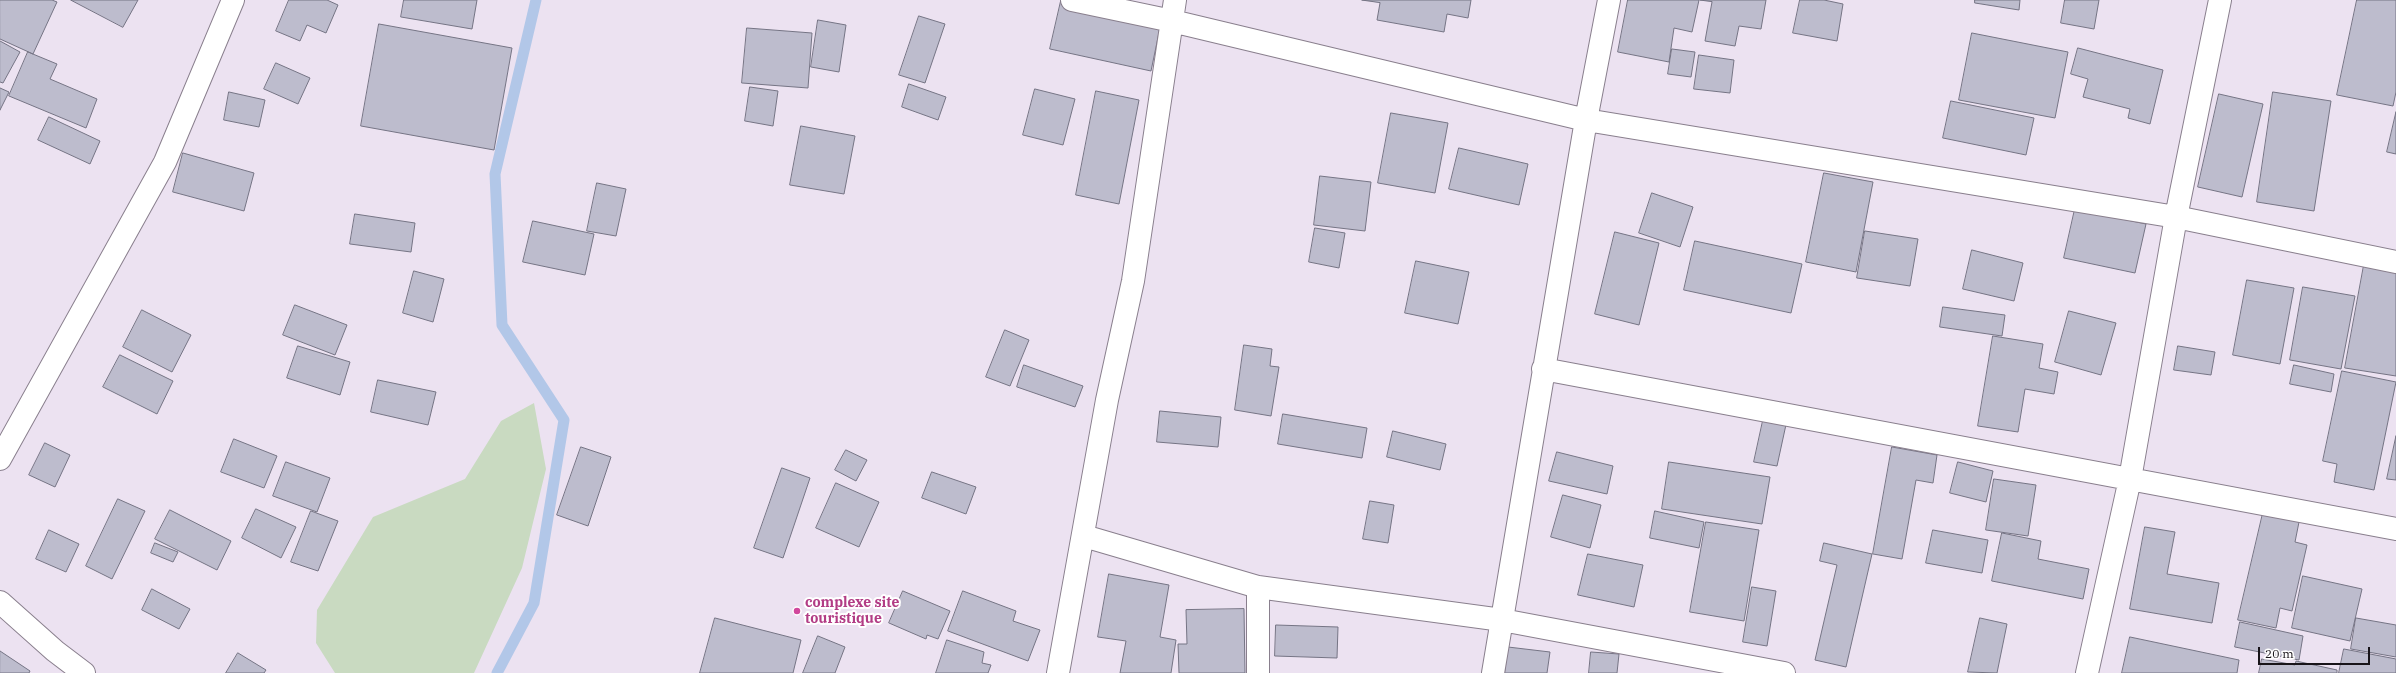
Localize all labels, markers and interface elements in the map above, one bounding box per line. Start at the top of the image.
place label: complexe site touristique [805,595,899,628]
marker: complexe site touristique [792,606,802,616]
scale bar [2260,639,2372,665]
text: 20 m [2265,646,2294,661]

